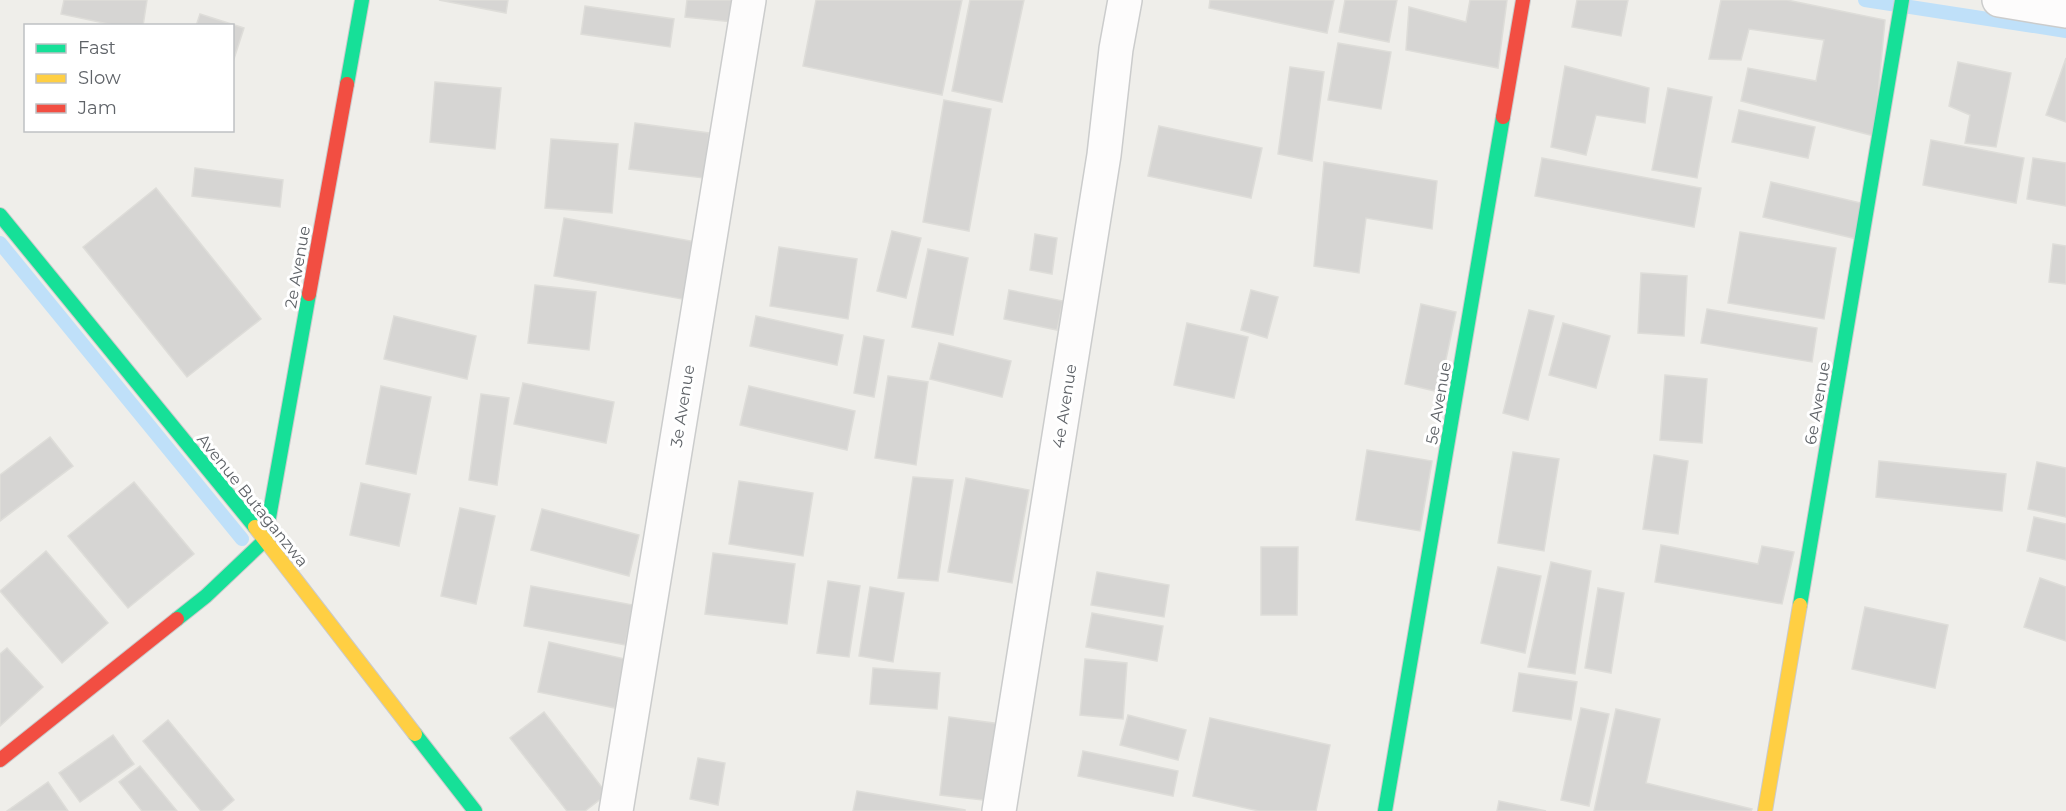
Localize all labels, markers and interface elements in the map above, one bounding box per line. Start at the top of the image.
legend [24,24,234,132]
text: Fast [78,37,116,59]
text: Slow [78,67,121,89]
text: Jam [77,97,117,119]
street label: 2e Avenue [281,224,314,310]
street label: 5e Avenue [1422,360,1455,446]
street label: 6e Avenue [1801,360,1834,446]
street label: 3e Avenue [667,363,698,449]
street label: 4e Avenue [1048,363,1081,450]
street label: Avenue Butaganzwa [193,430,312,571]

